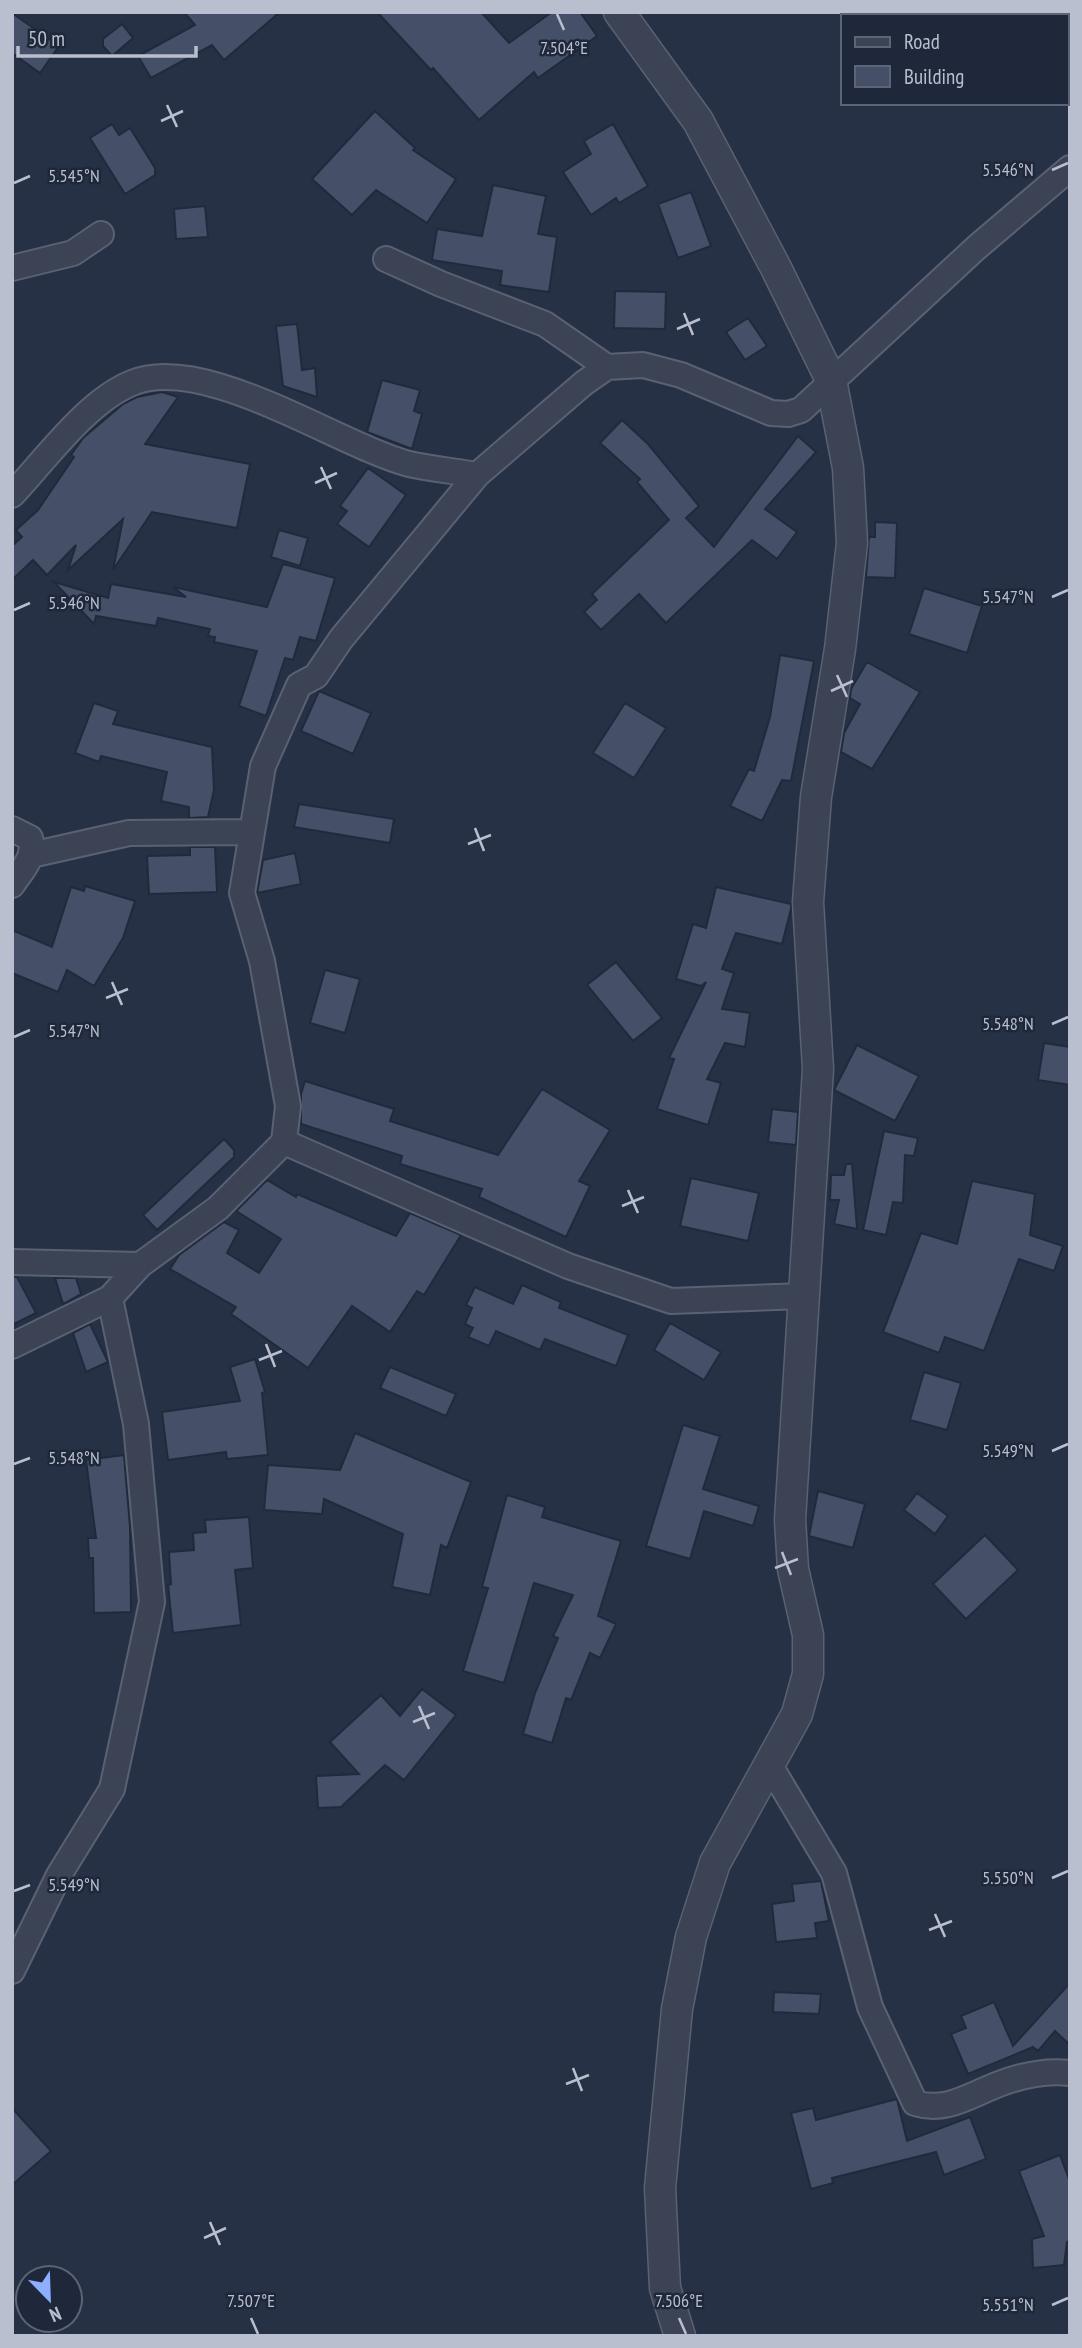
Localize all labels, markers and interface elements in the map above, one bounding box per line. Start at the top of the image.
scale bar [18,14,196,58]
legend [841,14,1068,105]
text: 50 m [28,25,65,52]
text: Road [904,28,940,55]
text: 7.504°E [540,36,588,59]
text: Building [904,63,964,90]
text: 5.546°N [982,158,1034,181]
text: 5.545°N [48,164,100,187]
text: 5.547°N [982,585,1034,608]
text: 5.546°N [48,591,100,614]
text: 5.548°N [982,1012,1034,1035]
text: 5.547°N [48,1019,100,1042]
text: 5.549°N [982,1439,1034,1462]
text: 5.548°N [48,1446,100,1469]
text: 5.550°N [982,1866,1034,1889]
text: 5.549°N [48,1873,100,1896]
north arrow [14,2264,84,2334]
text: 7.507°E [227,2289,275,2312]
text: 7.506°E [655,2289,703,2312]
text: 5.551°N [982,2293,1034,2316]
text: N [46,2302,65,2328]

